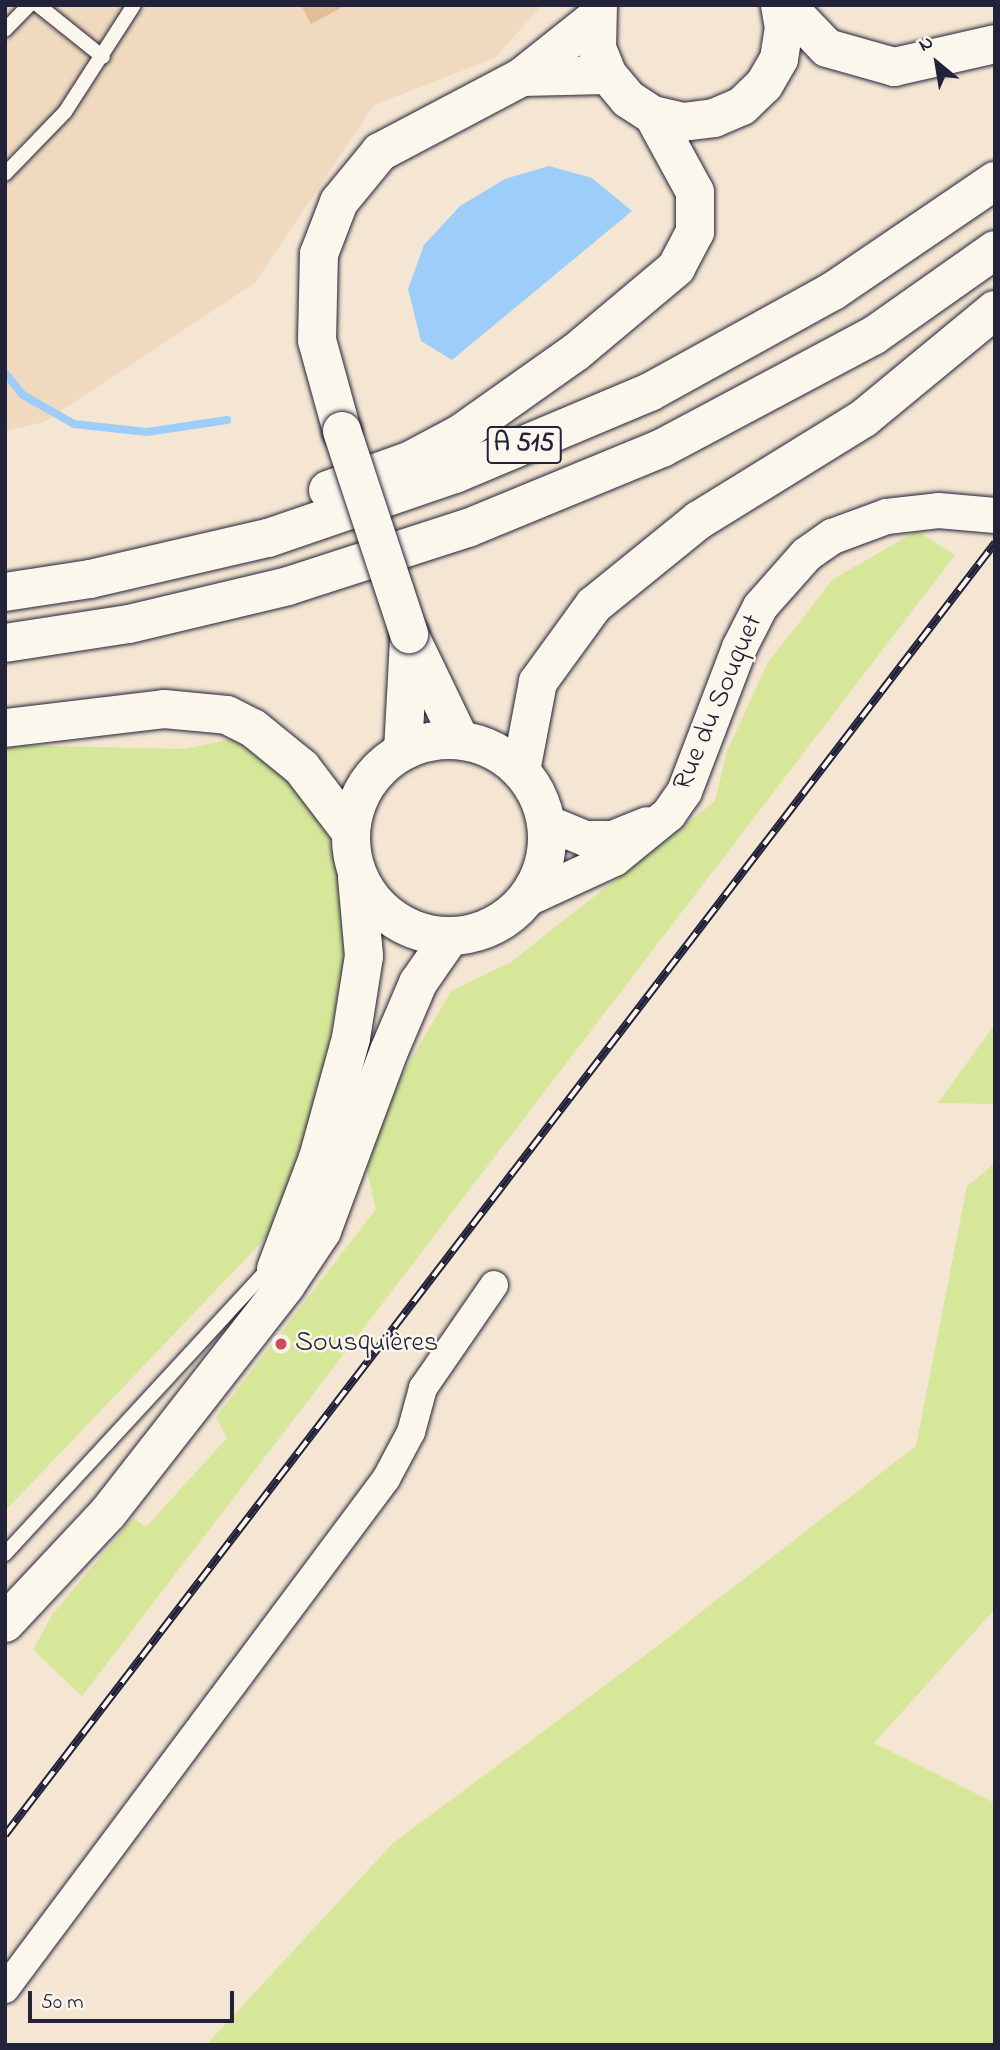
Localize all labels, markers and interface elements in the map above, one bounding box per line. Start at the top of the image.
north arrow [902,28,972,98]
text: N [914,29,939,59]
road number: A 515 [486,422,562,467]
street label: Rue du Souquet [667,610,771,796]
place label: Sousquières [295,1327,438,1361]
marker: Sousquières [273,1336,289,1352]
scale bar [32,1976,238,2020]
text: 50 m [41,1988,84,2018]

